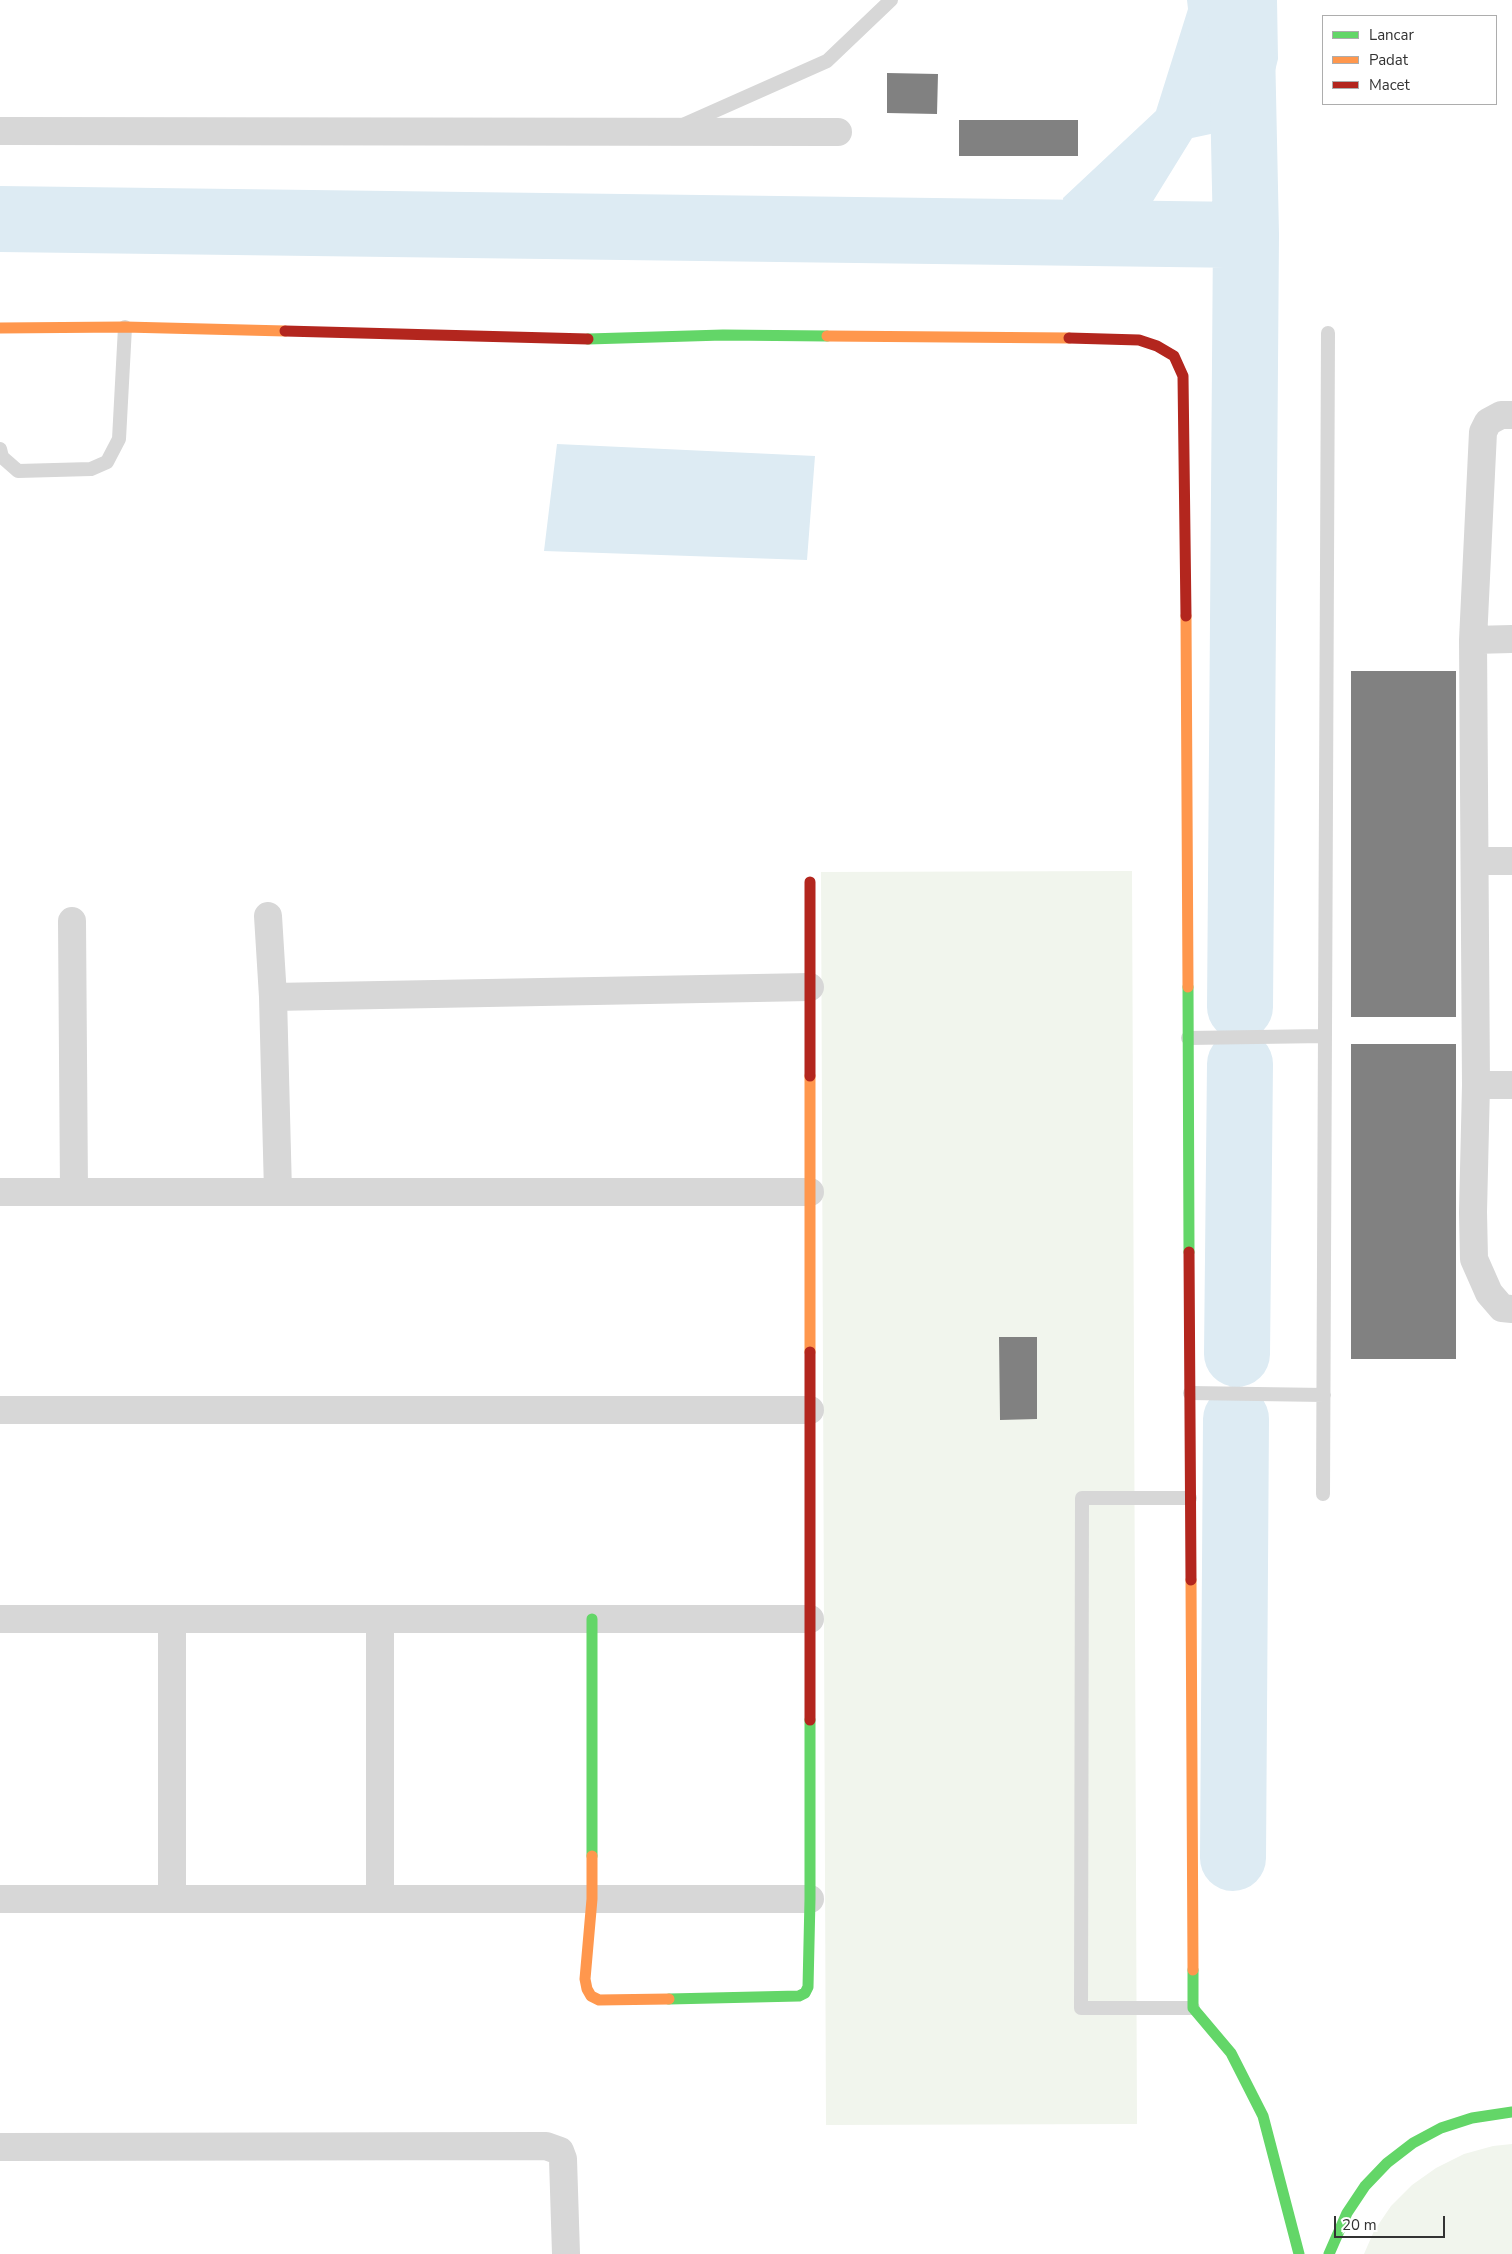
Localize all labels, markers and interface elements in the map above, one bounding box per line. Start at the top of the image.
legend [1322,15,1497,105]
text: Lancar [1369,25,1414,45]
text: Padat [1369,50,1408,70]
text: Macet [1369,75,1410,95]
scale bar [1337,2206,1448,2238]
text: 20 m [1342,2215,1377,2235]

